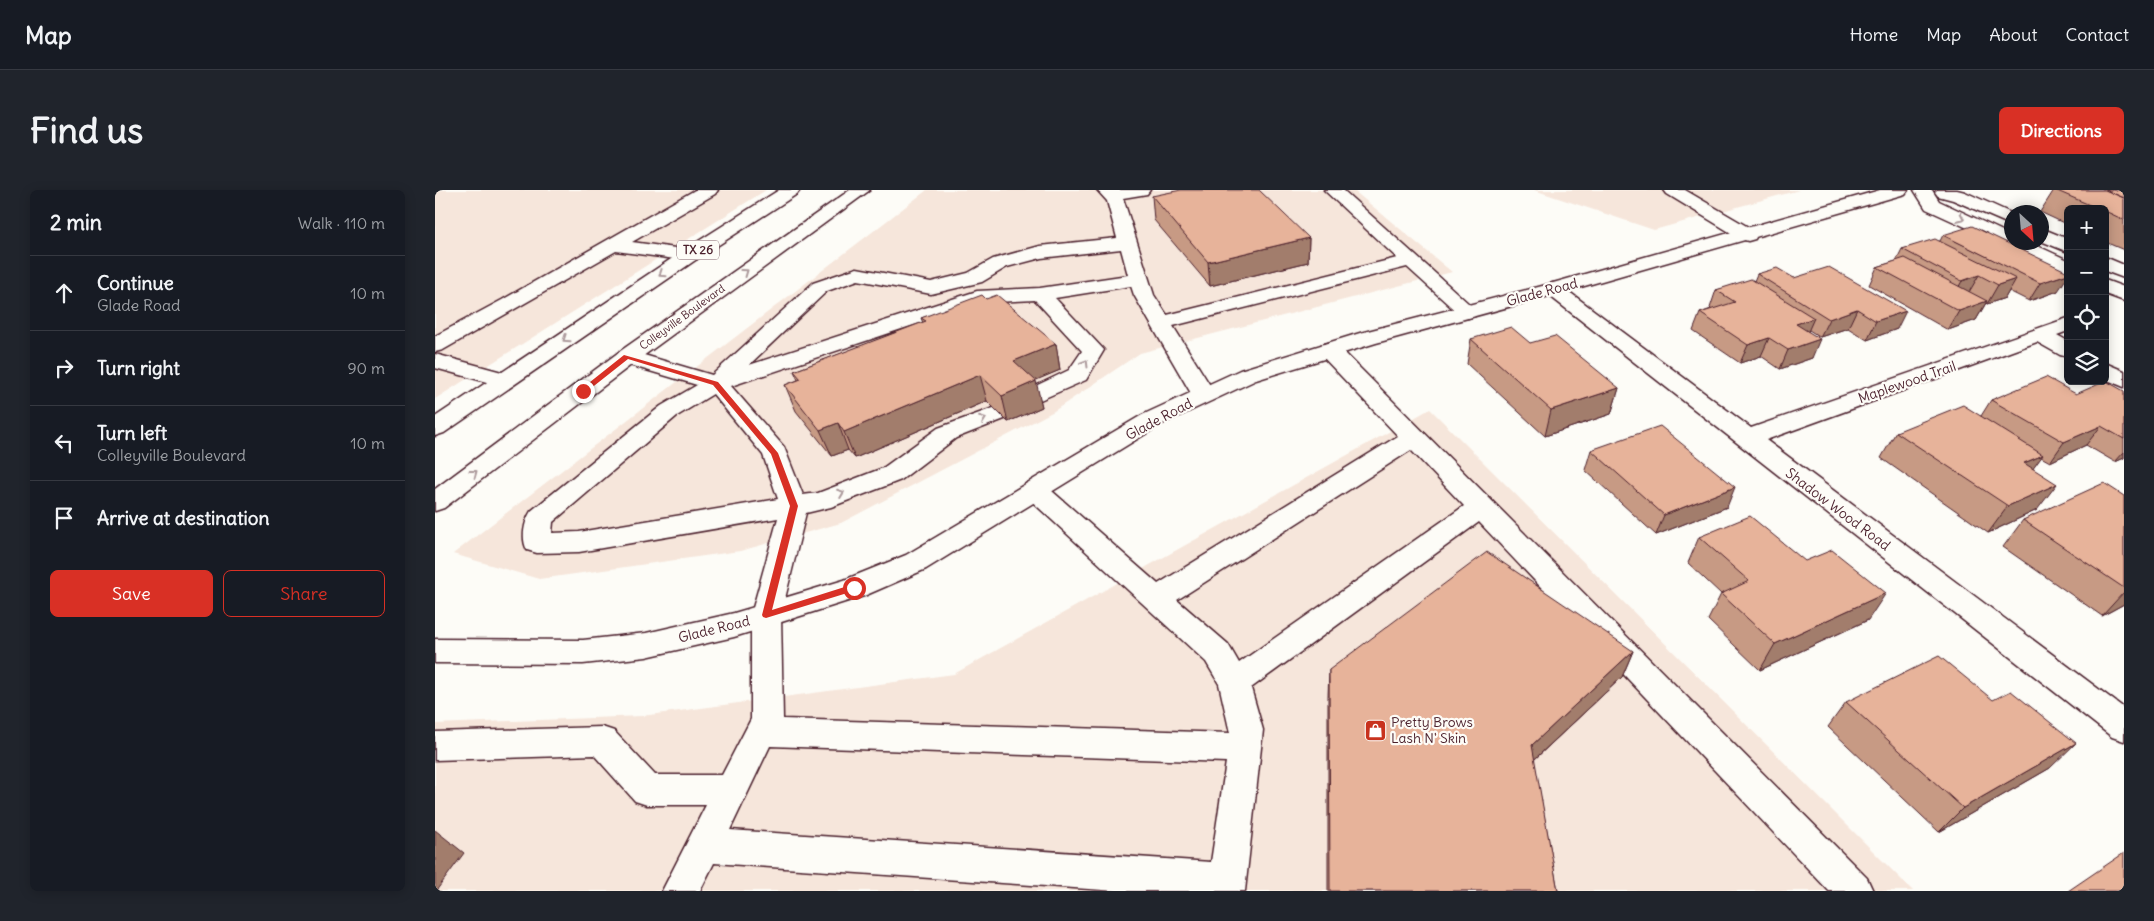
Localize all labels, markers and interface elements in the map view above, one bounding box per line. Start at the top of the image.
text: Map [25,20,72,50]
text: Home [1850,23,1898,46]
text: Map [1926,23,1961,46]
text: About [1989,23,2037,46]
text: Contact [2065,23,2129,46]
button: Directions [1999,107,2124,154]
text: Find us [30,108,143,152]
north arrow [2004,205,2049,250]
map controls [2064,205,2109,385]
button: + [2064,205,2109,250]
text: 2 min [50,209,102,236]
one-way arrow [1956,212,1965,222]
text: Walk · 110 m [298,213,385,233]
road number: TX 26 [677,240,719,260]
button: − [2064,250,2109,295]
one-way arrow [659,268,668,277]
one-way arrow [739,269,749,278]
text: Continue [97,271,174,295]
street label: Glade Road [1504,274,1580,310]
icon: ahead [50,279,78,307]
street label: Colleyville Boulevard [637,281,728,353]
text: 10 m [350,283,385,303]
text: Glade Road [97,295,181,315]
button: locate [2064,295,2109,340]
one-way arrow [563,333,572,342]
button: layers [2064,340,2109,385]
icon: right [50,354,78,382]
text: Turn right [97,356,180,380]
street label: Maplewood Trail [1856,357,1958,407]
text: 90 m [347,358,385,378]
one-way arrow [1079,359,1089,368]
route end [572,380,595,403]
street label: Glade Road [1123,394,1195,444]
one-way arrow [978,415,987,425]
text: Turn left [97,421,167,445]
icon: left [50,429,78,457]
text: 10 m [350,433,385,453]
text: Colleyville Boulevard [97,445,246,465]
street label: Shadow Wood Road [1782,464,1894,554]
one-way arrow [468,470,478,479]
one-way arrow [836,489,844,499]
icon: arrive [50,504,78,532]
text: Arrive at destination [97,506,270,530]
button: Save [50,570,213,617]
button: Share [223,570,385,617]
route start [843,577,866,600]
street label: Glade Road [676,611,752,647]
place label: Pretty Brows Lash N' Skin [1391,713,1473,747]
shop icon: Pretty Brows Lash N' Skin [1363,718,1387,742]

